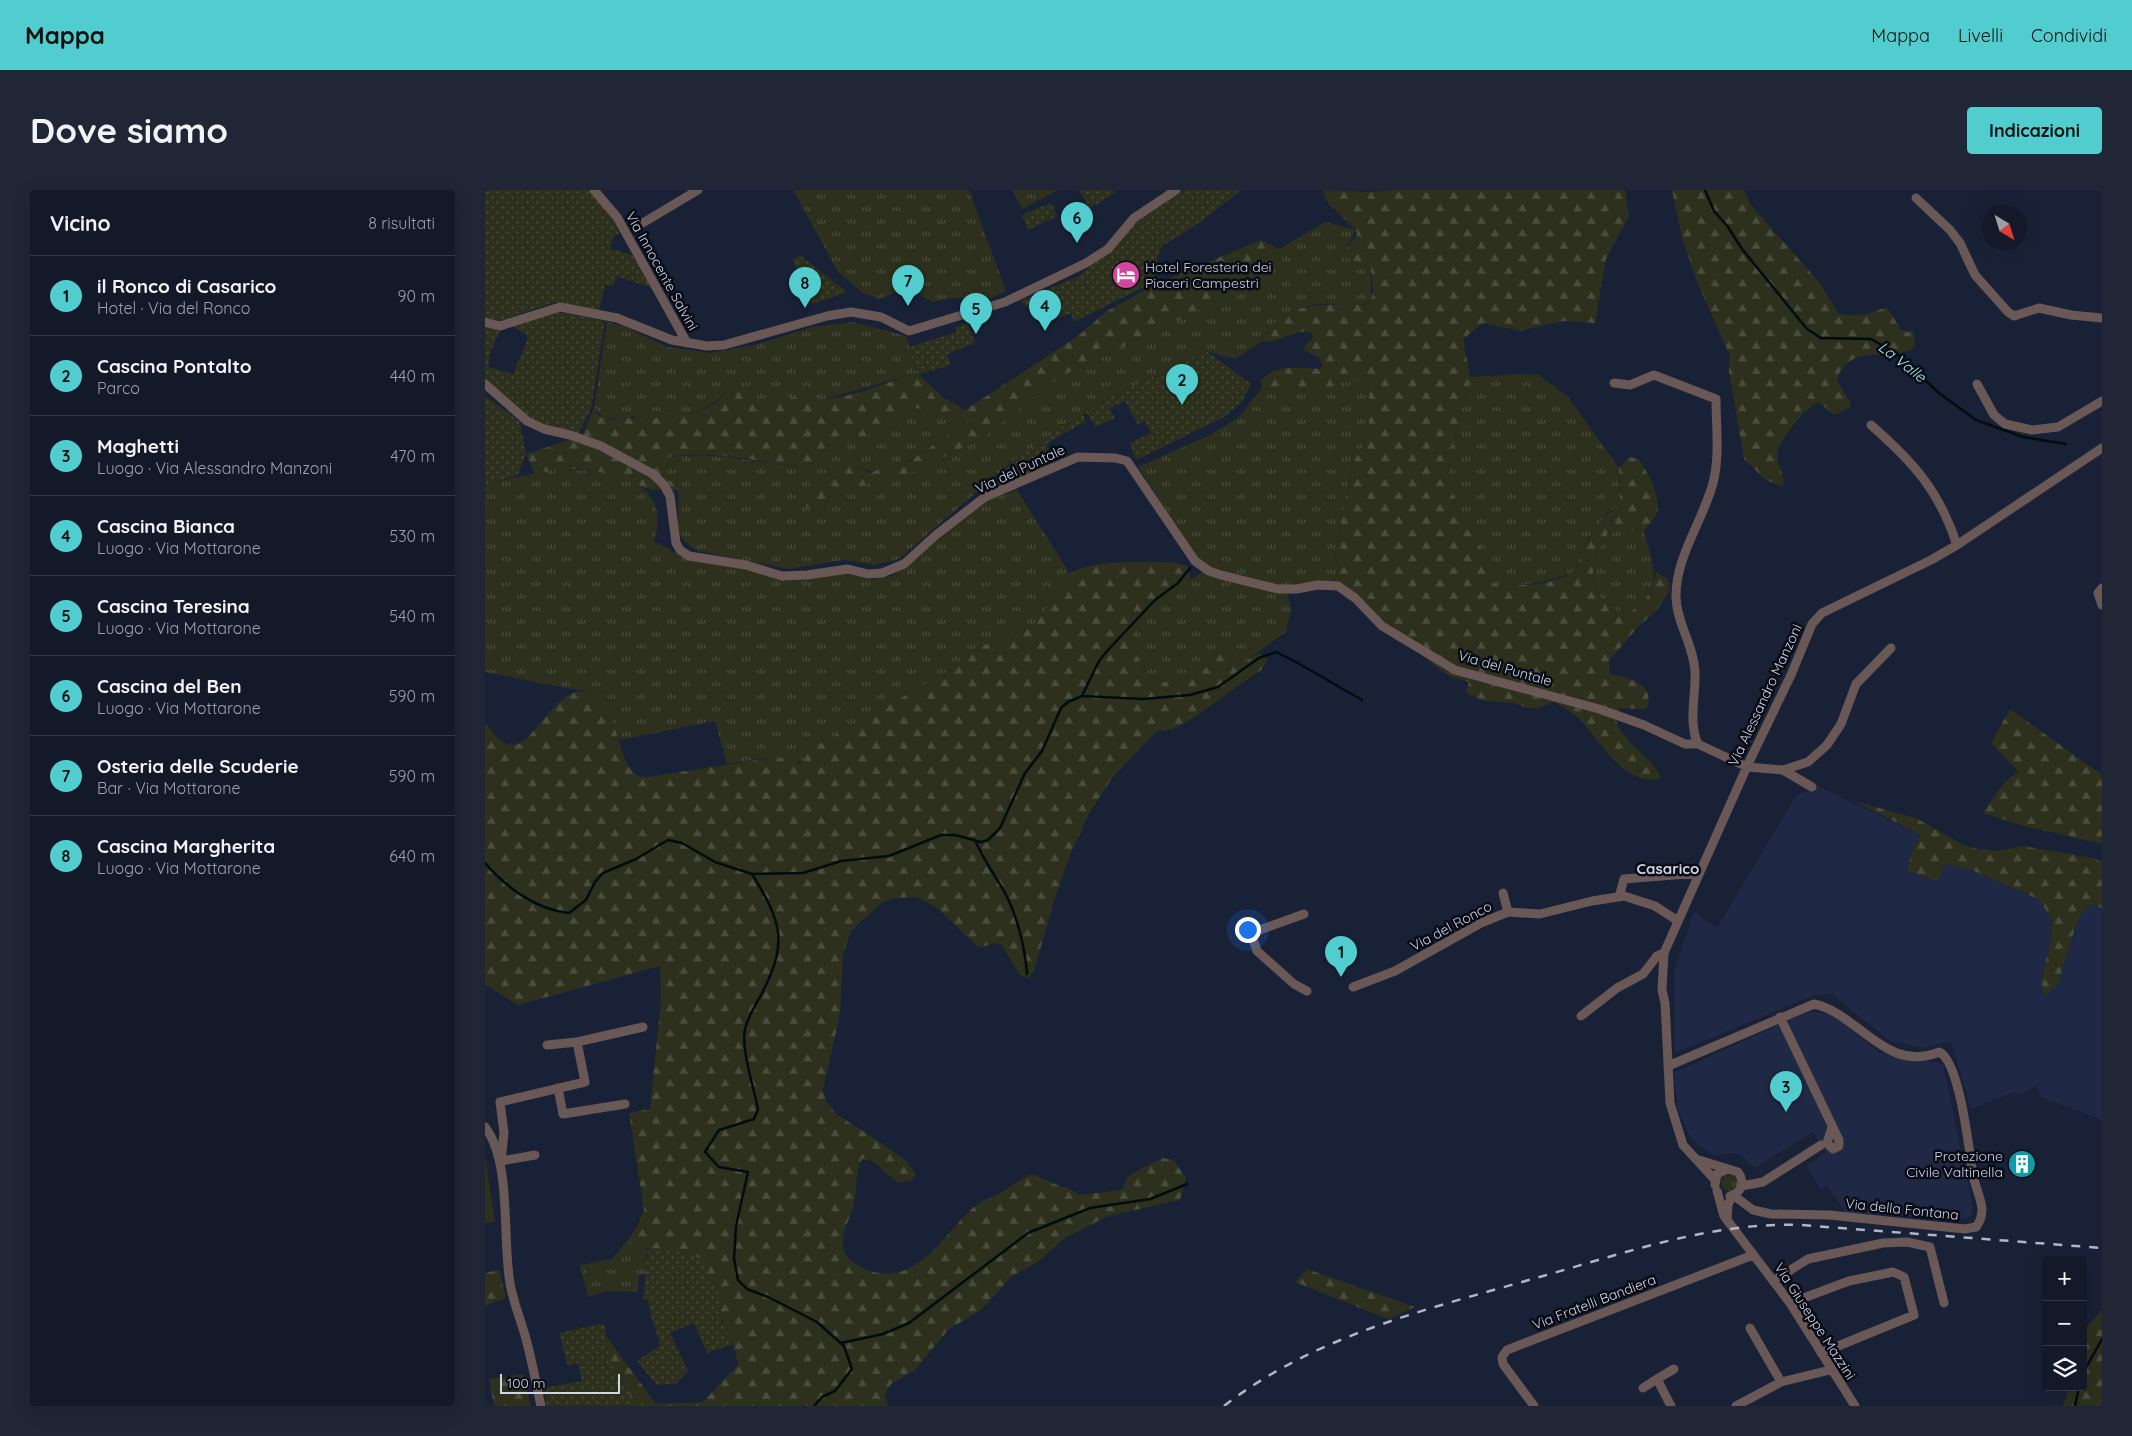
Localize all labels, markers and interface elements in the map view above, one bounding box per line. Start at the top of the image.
text: Mappa [25,20,105,50]
text: Mappa [1871,24,1930,47]
text: Livelli [1958,24,2003,47]
text: Condividi [2031,24,2107,47]
button: Indicazioni [1967,107,2102,154]
text: Dove siamo [30,108,228,152]
pin: 6 [1061,202,1093,243]
north arrow [1982,205,2027,250]
street label: Via Innocente Salvini [622,208,702,334]
text: Vicino [50,210,111,236]
text: 8 risultati [368,213,435,233]
place label: Hotel Foresteria dei Piaceri Campestri [1145,258,1272,292]
hotel icon: Hotel Foresteria dei Piaceri Campestri [1111,260,1141,290]
pin: 7 [892,265,924,306]
pin: 8 [789,267,821,308]
text: il Ronco di Casarico [97,274,276,298]
text: 1 [63,286,69,306]
text: 90 m [398,286,435,306]
pin: 4 [1029,290,1061,331]
pin: 5 [960,293,992,334]
text: Hotel · Via del Ronco [97,298,251,318]
water label: La Valle [1875,337,1930,386]
text: Cascina Pontalto [97,354,252,378]
pin: 2 [1166,364,1198,405]
text: 2 [61,366,71,386]
text: 440 m [390,366,435,386]
text: Parco [97,378,140,398]
text: Maghetti [97,434,179,458]
street label: Via del Puntale [972,440,1068,498]
text: 3 [62,446,70,466]
text: 470 m [390,446,435,466]
text: Luogo · Via Alessandro Manzoni [97,458,332,478]
text: Cascina Bianca [97,514,235,538]
text: 4 [61,526,71,546]
text: 530 m [389,526,435,546]
text: Luogo · Via Mottarone [97,538,261,558]
text: Cascina Teresina [97,594,250,618]
text: 5 [61,606,71,626]
text: 540 m [389,606,435,626]
text: Luogo · Via Mottarone [97,618,261,638]
street label: Via Alessandro Manzoni [1724,621,1806,769]
street label: Via del Puntale [1456,646,1554,690]
text: Cascina del Ben [97,674,242,698]
text: 6 [62,686,70,706]
text: 590 m [389,686,435,706]
text: Luogo · Via Mottarone [97,698,261,718]
text: Osteria delle Scuderie [97,754,299,778]
text: 7 [62,766,70,786]
text: 590 m [389,766,435,786]
text: Bar · Via Mottarone [97,778,240,798]
text: Cascina Margherita [97,834,275,858]
text: 8 [62,846,70,866]
text: 640 m [389,846,435,866]
text: Luogo · Via Mottarone [97,858,261,878]
district label: Casarico [1637,859,1699,878]
street label: Via del Ronco [1407,897,1495,955]
your location [1235,917,1261,943]
pin: 1 [1325,936,1357,977]
pin: 3 [1770,1071,1802,1112]
place label: Protezione Civile Valtinella [1906,1147,2003,1181]
building icon: Protezione Civile Valtinella [2007,1149,2037,1179]
street label: Via della Fontana [1844,1194,1960,1224]
map controls [2042,1256,2087,1391]
button: + [2042,1256,2087,1301]
street label: Via Giuseppe Mazzini [1770,1259,1860,1383]
street label: Via Fratelli Bandiera [1530,1270,1658,1334]
button: − [2042,1301,2087,1346]
button: layers [2042,1346,2087,1391]
scale bar [500,1371,620,1394]
text: 100 m [507,1374,545,1392]

